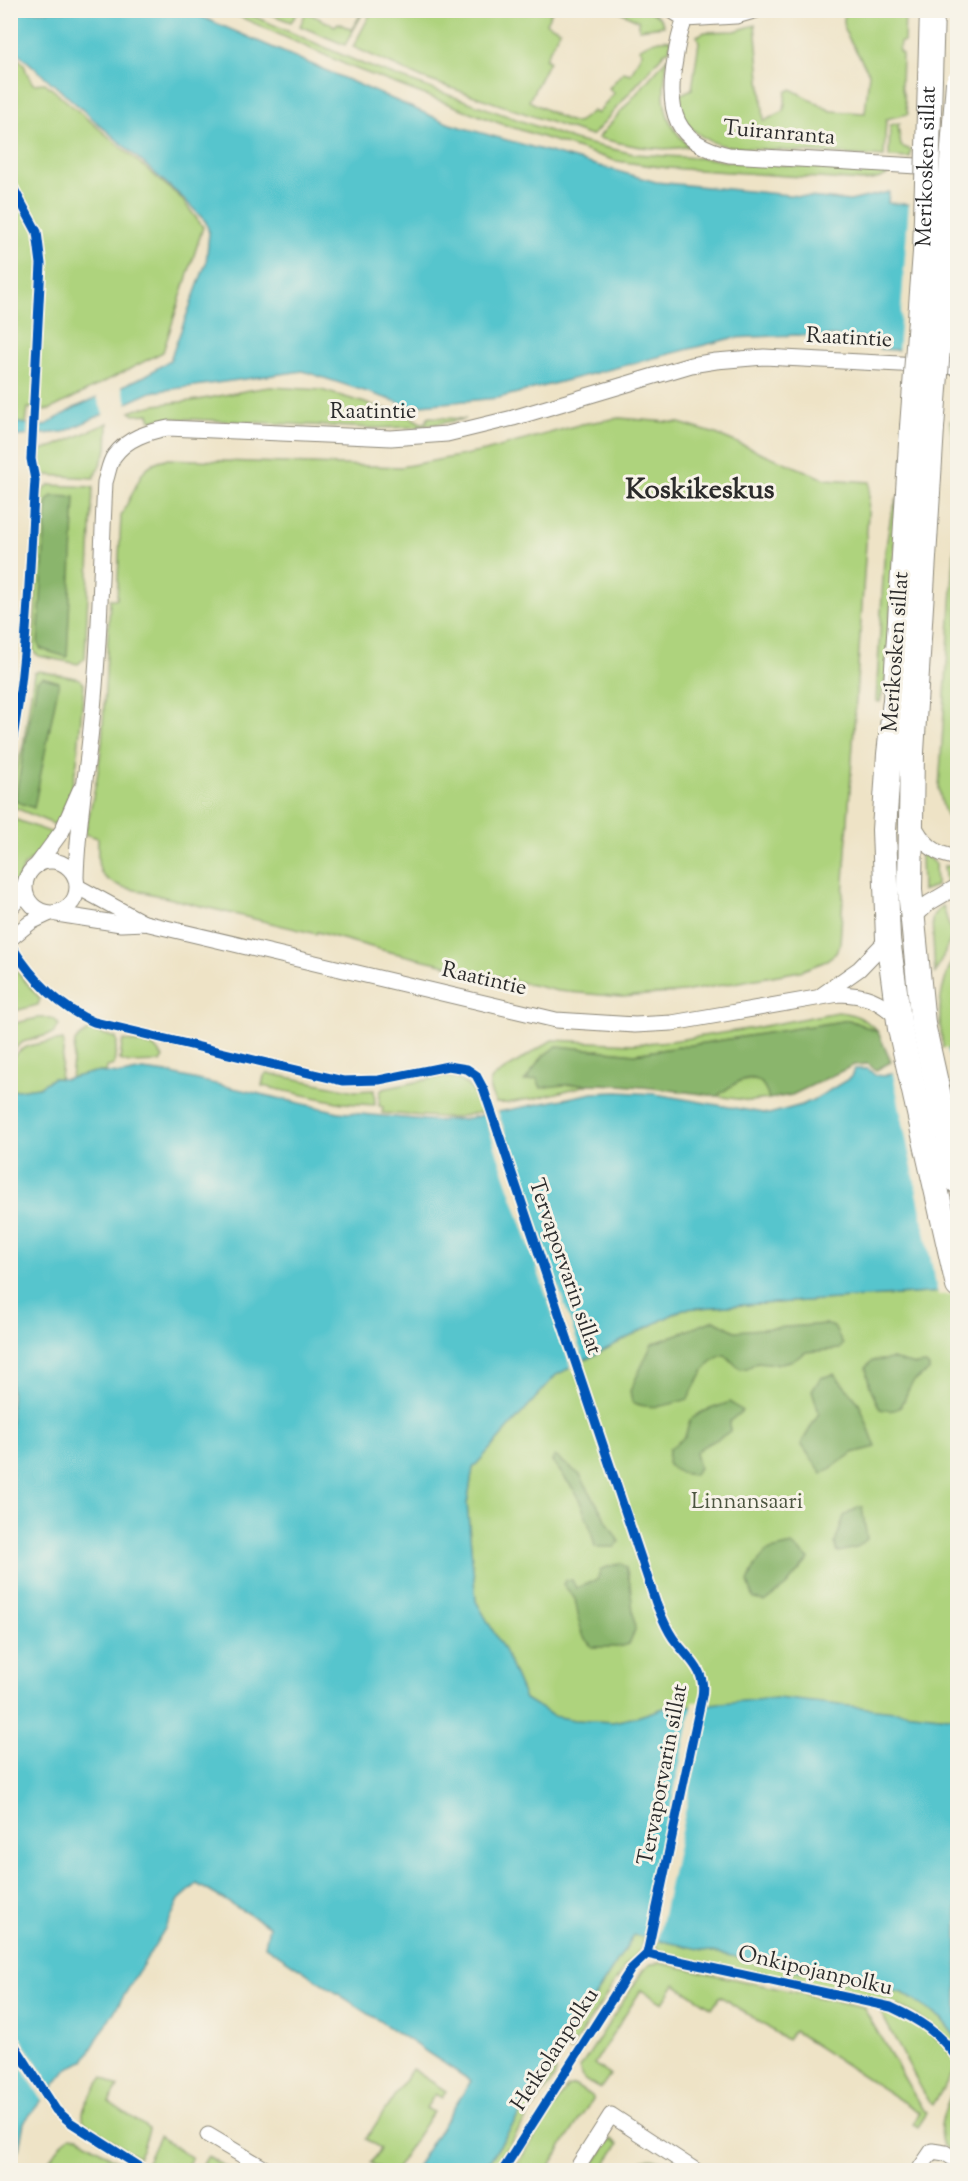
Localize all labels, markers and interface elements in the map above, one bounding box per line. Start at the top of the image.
street label: Merikosken sillat [909,85,946,248]
street label: Tuiranranta [722,113,836,155]
street label: Raatintie [805,321,893,357]
street label: Raatintie [330,397,416,429]
district label: Koskikeskus [625,471,775,511]
street label: Merikosken sillat [875,570,919,733]
street label: Raatintie [438,955,530,1005]
street label: Tervaporvarin sillat [519,1175,609,1360]
park label: Linnansaari [691,1487,803,1519]
street label: Tervaporvarin sillat [631,1681,697,1868]
street label: Onkipojanpolku [735,1939,896,2005]
street label: Heikolanpolku [504,1982,608,2118]

